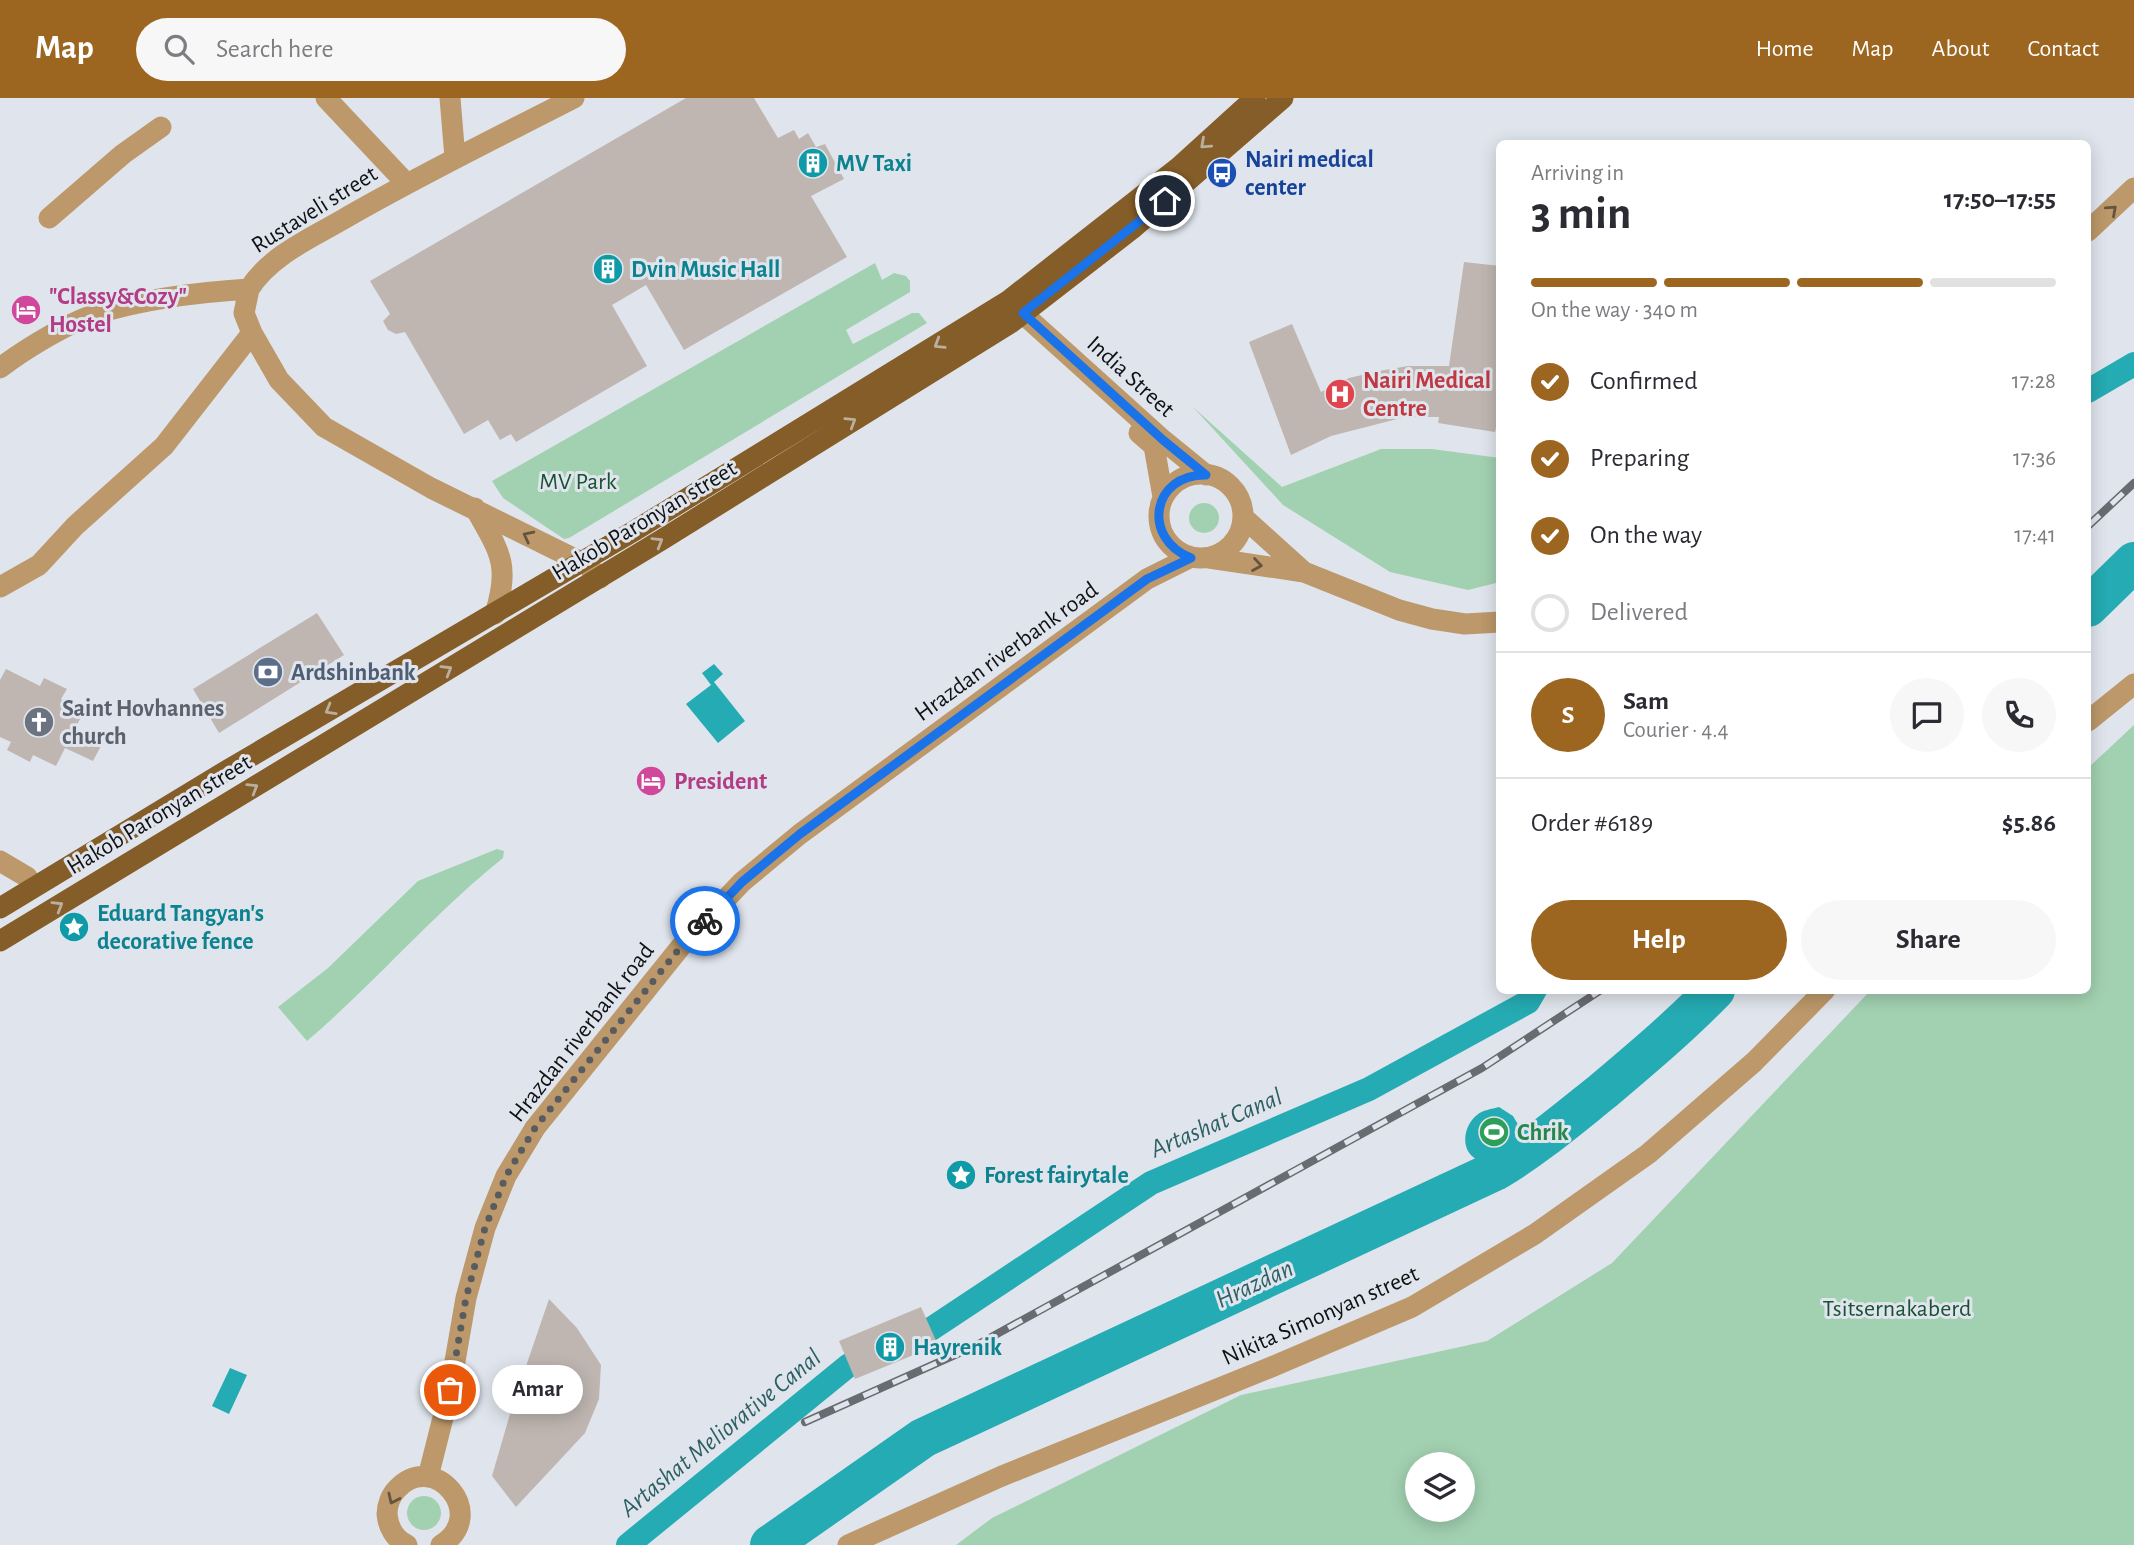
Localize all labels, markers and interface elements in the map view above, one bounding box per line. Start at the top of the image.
search box [136,18,626,81]
icon: search [160,30,198,68]
text: Map [35,32,94,65]
text: Search here [216,36,334,62]
text: Home [1756,37,1814,61]
text: Map [1852,37,1894,61]
text: About [1932,37,1989,61]
text: Contact [2027,37,2099,61]
one-way arrow [1200,136,1213,148]
building icon: MV Taxi [796,146,830,180]
place label: Nairi medical center [1245,148,1374,200]
place label: MV Taxi [836,152,912,176]
bus stop icon: Nairi medical center [1205,156,1239,190]
street label: Rustaveli street [248,162,382,258]
text: Arriving in [1531,162,1624,185]
pin [1135,171,1195,231]
icon: home [1146,182,1184,220]
text: 17:50–17:55 [1944,186,2056,212]
text: 3 min [1531,191,1631,237]
one-way arrow [2103,206,2116,218]
building icon: Dvin Music Hall [591,252,625,286]
place label: Dvin Music Hall [631,258,780,282]
place label: "Classy&Cozy" Hostel [49,285,187,337]
hotel icon: "Classy&Cozy" Hostel [9,293,43,327]
text: On the way · 340 m [1531,299,1698,322]
street label: India Street [1082,332,1179,422]
one-way arrow [934,336,947,349]
icon: check [1531,363,1569,401]
text: Confirmed [1590,368,1698,394]
place label: Nairi Medical Centre [1363,369,1491,421]
text: 17:28 [2012,370,2056,393]
hospital icon: Nairi Medical Centre [1323,377,1357,411]
one-way arrow [844,418,857,431]
icon: check [1531,440,1569,478]
text: Preparing [1590,445,1689,471]
text: 17:36 [2013,447,2056,470]
street label: Hakob Paronyan street [548,456,741,585]
park label: MV Park [539,470,617,494]
icon: check [1531,517,1569,555]
text: On the way [1590,522,1702,548]
text: 17:41 [2014,524,2056,547]
one-way arrow [523,530,535,544]
one-way arrow [650,538,663,551]
one-way arrow [1251,557,1263,572]
street label: Hrazdan riverbank road [911,578,1102,726]
text: Delivered [1590,599,1688,625]
bank icon: Ardshinbank [251,655,285,689]
place label: Ardshinbank [291,661,416,685]
one-way arrow [440,665,453,678]
button: chat [1890,678,1964,752]
button: phone [1982,678,2056,752]
text: Sam [1623,688,1669,714]
place label: Saint Hovhannes church [62,697,224,749]
one-way arrow [325,702,338,715]
text: S [1562,702,1574,728]
church icon: Saint Hovhannes church [22,705,56,739]
text: Courier · 4.4 [1623,719,1729,742]
street label: Hakob Paronyan street [63,750,256,879]
hotel icon: President [634,764,668,798]
place label: President [674,770,767,794]
one-way arrow [245,783,258,796]
text: Order #6189 [1531,810,1653,836]
text: $5.86 [2002,810,2056,836]
courier [670,886,740,956]
button: Help [1531,900,1787,980]
button: Share [1801,900,2056,980]
one-way arrow [51,901,64,914]
place label: Eduard Tangyan's decorative fence [97,902,264,954]
icon: bike [686,902,724,940]
place icon: Eduard Tangyan's decorative fence [57,910,91,944]
street label: Hrazdan riverbank road [505,939,659,1127]
water label: Artashat Canal [1146,1083,1286,1163]
sports icon: Chrik [1477,1115,1511,1149]
place label: Chrik [1517,1121,1569,1145]
place icon: Forest fairytale [944,1158,978,1192]
place label: Forest fairytale [984,1164,1129,1188]
water label: Hrazdan [1212,1255,1297,1313]
street label: Nikita Simonyan street [1218,1262,1423,1370]
park label: Tsitsernakaberd [1823,1297,1971,1321]
building icon: Hayrenik [873,1330,907,1364]
place label: Hayrenik [913,1336,1002,1360]
water label: Artashat Meliorative Canal [614,1344,826,1522]
pin [420,1360,480,1420]
callout: Amar [492,1366,583,1414]
icon: bag [431,1371,469,1409]
text: Amar [512,1378,563,1401]
map controls [1405,1452,1475,1522]
button: layers [1405,1452,1475,1522]
one-way arrow [388,1491,401,1504]

